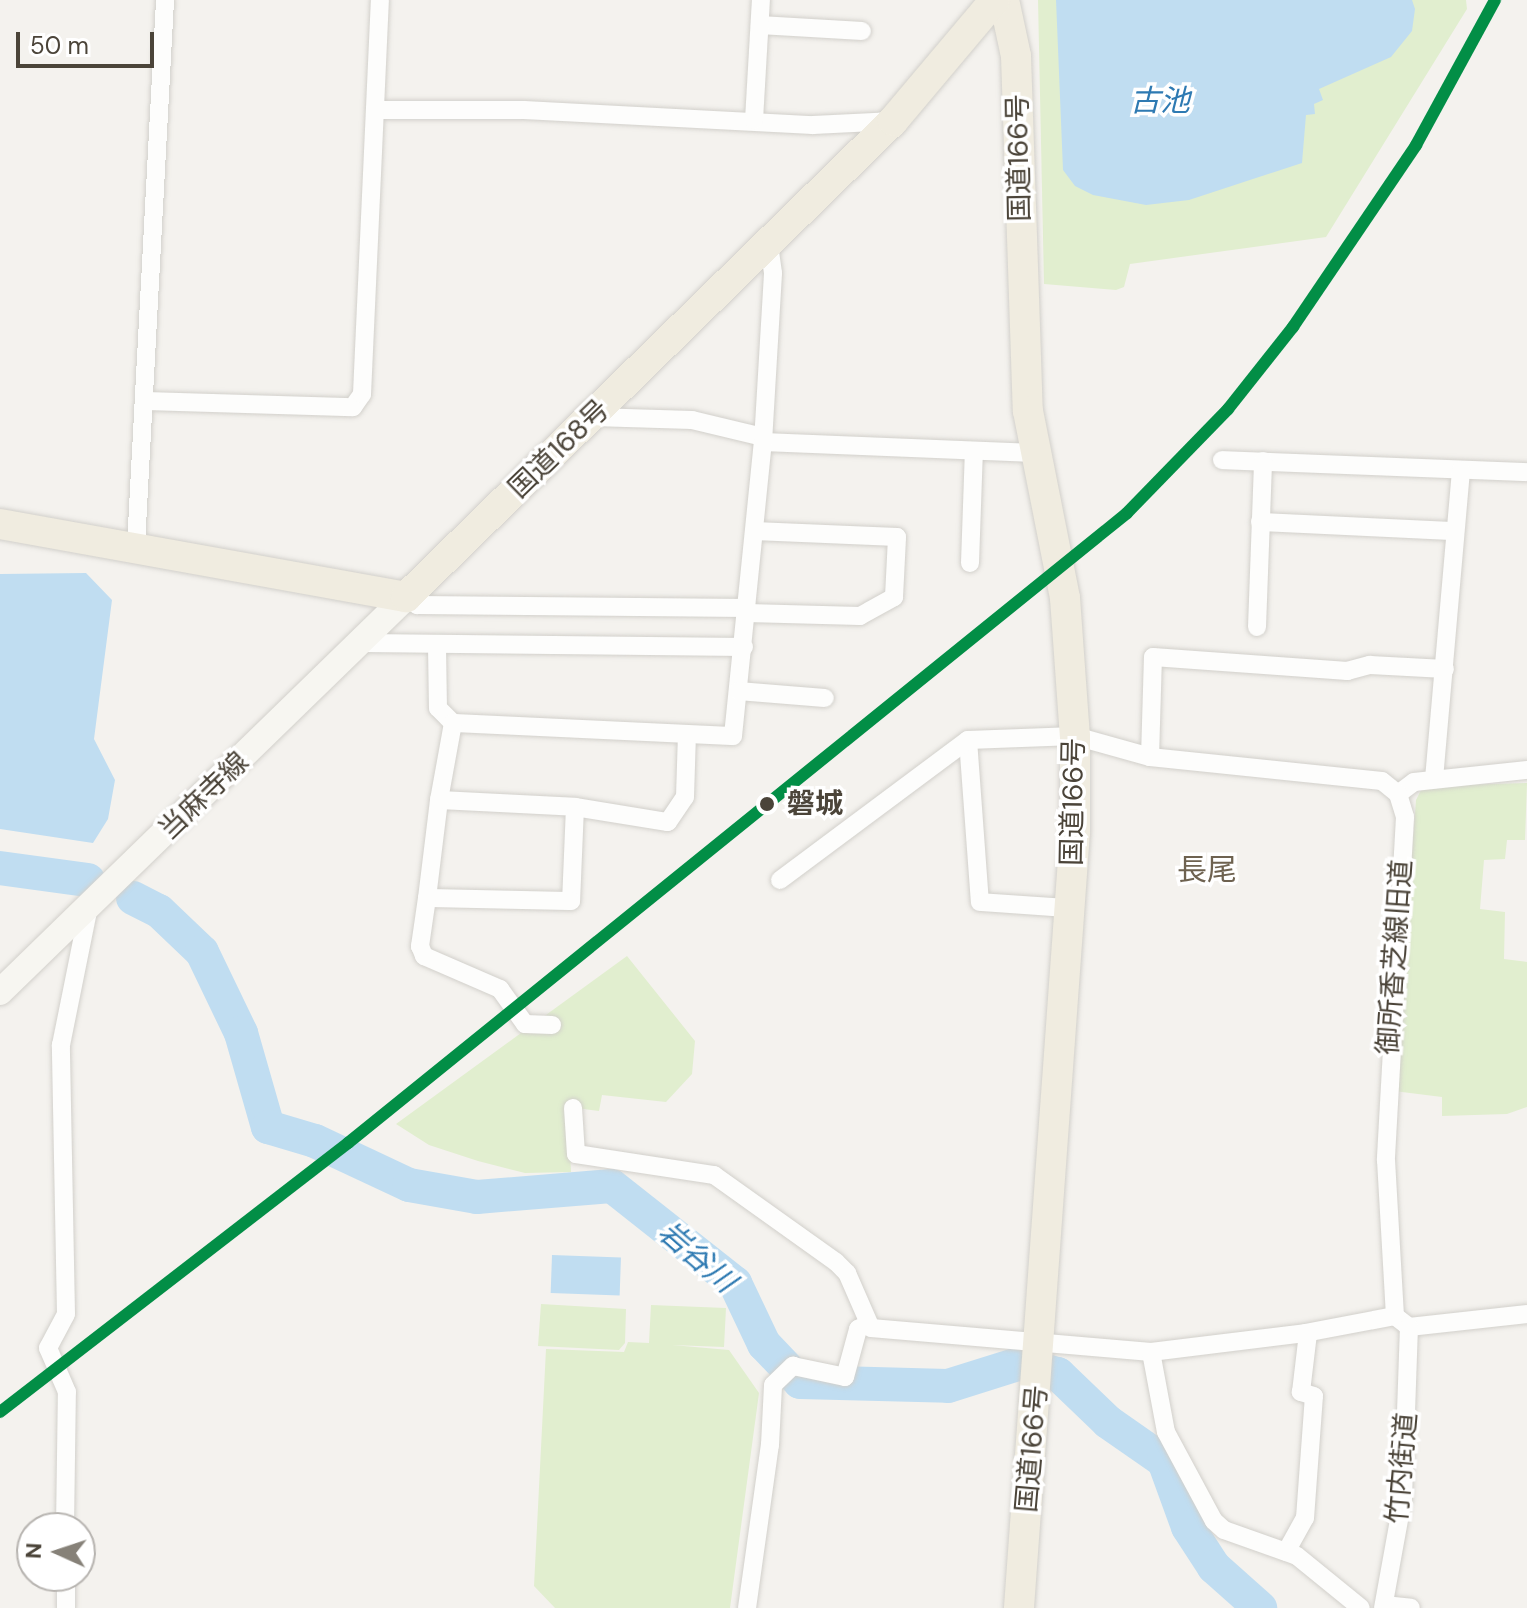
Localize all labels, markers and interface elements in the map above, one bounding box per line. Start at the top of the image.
scale bar [20,16,158,66]
text: 50 m [30,30,89,61]
water label: 古池 [1130,83,1190,119]
street label: 国道166号 [1001,94,1037,222]
street label: 国道168号 [502,393,616,505]
street label: 国道166号 [1055,738,1091,866]
street label: 当麻寺線 [152,745,256,847]
place label: 磐城 [787,787,843,821]
marker: 磐城 [754,791,780,817]
district label: 長尾 [1177,852,1237,888]
street label: 御所香芝線旧道 [1371,858,1419,1056]
water label: 岩谷川 [651,1214,743,1300]
street label: 国道166号 [1010,1384,1054,1514]
street label: 竹内街道 [1380,1411,1424,1525]
north arrow [16,1512,96,1592]
text: N [19,1542,48,1560]

